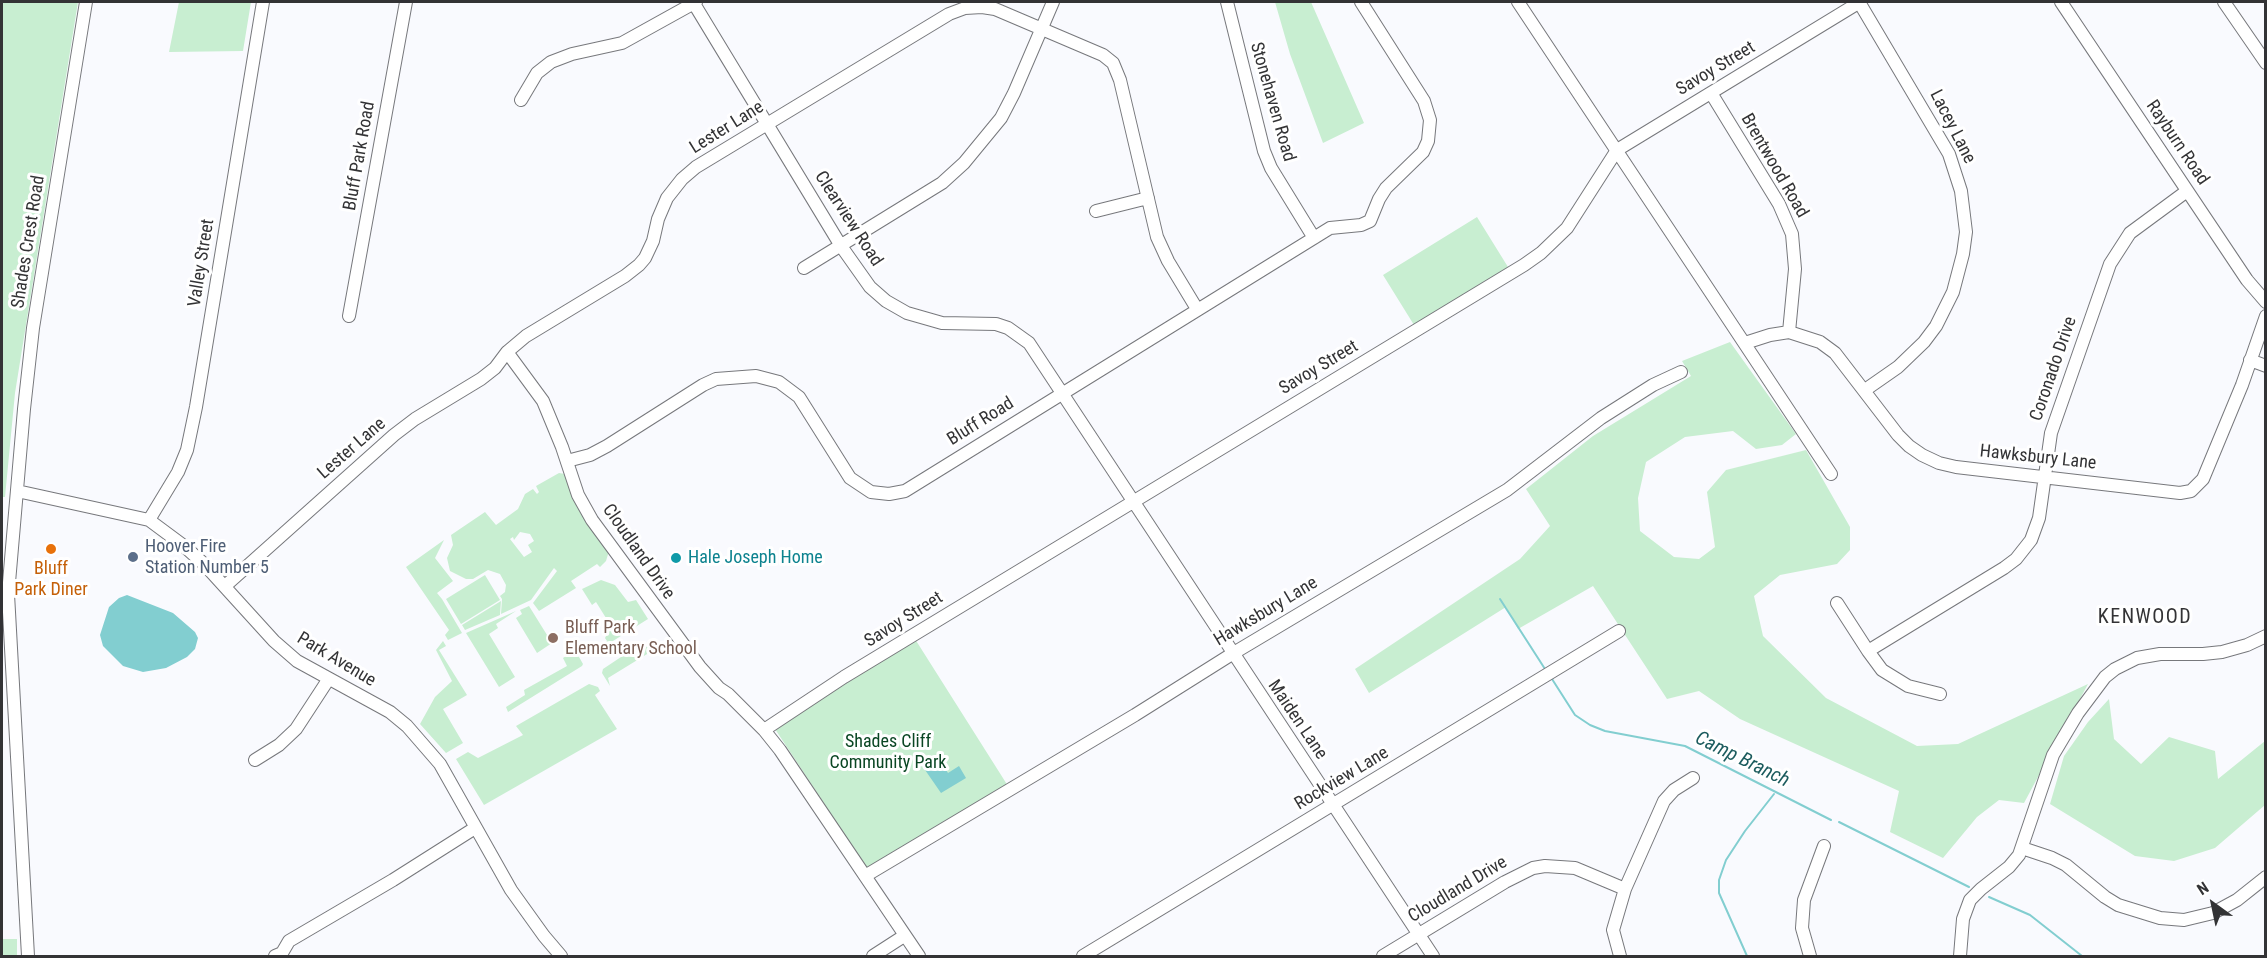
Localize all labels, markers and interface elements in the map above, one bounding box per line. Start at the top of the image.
street label: Savoy Street [1673,37,1759,101]
street label: Stonehaven Road [1245,40,1299,164]
street label: Lacey Lane [1924,87,1980,167]
street label: Lester Lane [686,97,768,159]
street label: Rayburn Road [2141,97,2213,189]
street label: Bluff Park Road [340,100,380,212]
street label: Brentwood Road [1735,110,1813,222]
street label: Clearview Road [809,167,887,271]
street label: Shades Crest Road [8,174,50,310]
street label: Valley Street [184,218,220,308]
street label: Coronado Drive [2026,314,2082,424]
street label: Savoy Street [1276,336,1362,400]
street label: Bluff Road [944,393,1018,451]
street label: Lester Lane [314,414,390,484]
street label: Hawksbury Lane [1979,441,2097,475]
street label: Cloudland Drive [597,500,679,604]
place label: Hoover Fire Station Number 5 [145,536,269,578]
marker: Bluff Park Diner [44,542,58,556]
place label: Hale Joseph Home [688,547,823,569]
marker: Hoover Fire Station Number 5 [126,550,140,564]
marker: Hale Joseph Home [669,551,683,565]
place label: Bluff Park Diner [14,558,88,600]
street label: Hawksbury Lane [1210,573,1322,651]
street label: Savoy Street [861,587,947,653]
district label: KENWOOD [2098,606,2192,630]
place label: Bluff Park Elementary School [565,617,697,660]
street label: Park Avenue [293,628,379,692]
marker: Bluff Park Elementary School [546,631,560,645]
street label: Maiden Lane [1263,676,1331,764]
water label: Camp Branch [1691,727,1793,793]
park label: Shades Cliff Community Park [830,731,946,774]
street label: Rockview Lane [1291,743,1393,815]
street label: Cloudland Drive [1405,852,1511,928]
north arrow [2183,874,2243,934]
text: N [2194,878,2212,899]

